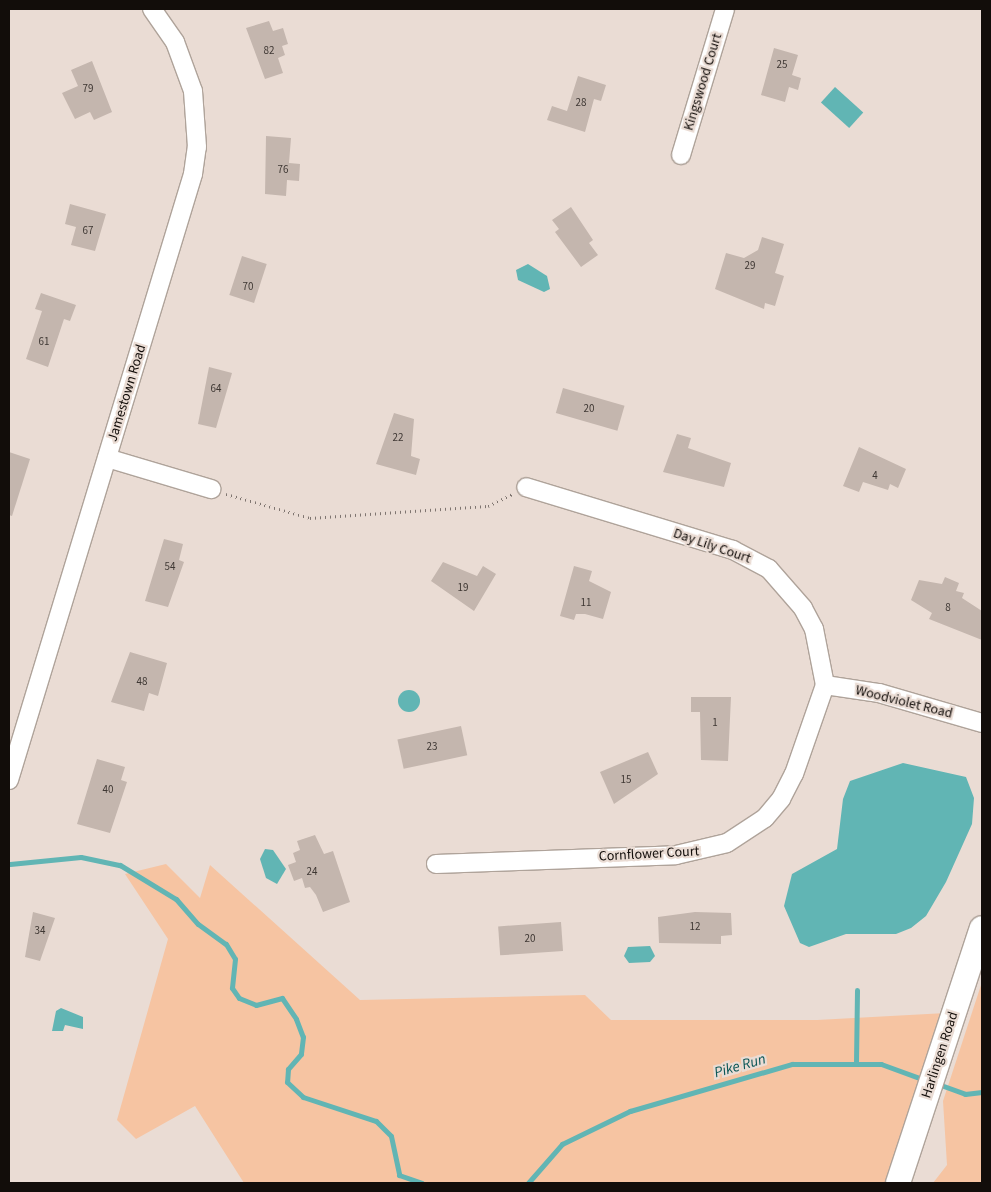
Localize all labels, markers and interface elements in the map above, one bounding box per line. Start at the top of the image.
street label: Kingswood Court [680,31,726,133]
house number: 82 [264,44,274,58]
house number: 25 [777,58,787,72]
house number: 79 [83,82,93,96]
house number: 28 [576,96,586,110]
house number: 76 [278,163,288,177]
house number: 67 [83,224,93,238]
house number: 29 [745,259,755,273]
house number: 70 [243,280,253,294]
house number: 61 [39,335,49,349]
street label: Jamestown Road [104,342,150,444]
house number: 64 [211,382,221,396]
house number: 20 [584,402,594,416]
house number: 22 [393,431,403,445]
house number: 4 [872,469,878,483]
street label: Day Lily Court [671,525,753,567]
house number: 54 [165,560,175,574]
house number: 19 [458,581,468,595]
house number: 11 [581,596,591,610]
house number: 8 [945,601,951,615]
house number: 48 [137,675,147,689]
street label: Woodviolet Road [854,682,954,722]
house number: 1 [712,716,718,730]
house number: 23 [427,740,437,754]
house number: 15 [621,773,631,787]
house number: 40 [103,783,113,797]
street label: Cornflower Court [598,843,700,865]
house number: 24 [307,865,317,879]
house number: 12 [690,920,700,934]
house number: 34 [35,924,45,938]
house number: 20 [525,932,535,946]
street label: Harlingen Road [918,1010,962,1100]
water label: Pike Run [712,1050,768,1082]

